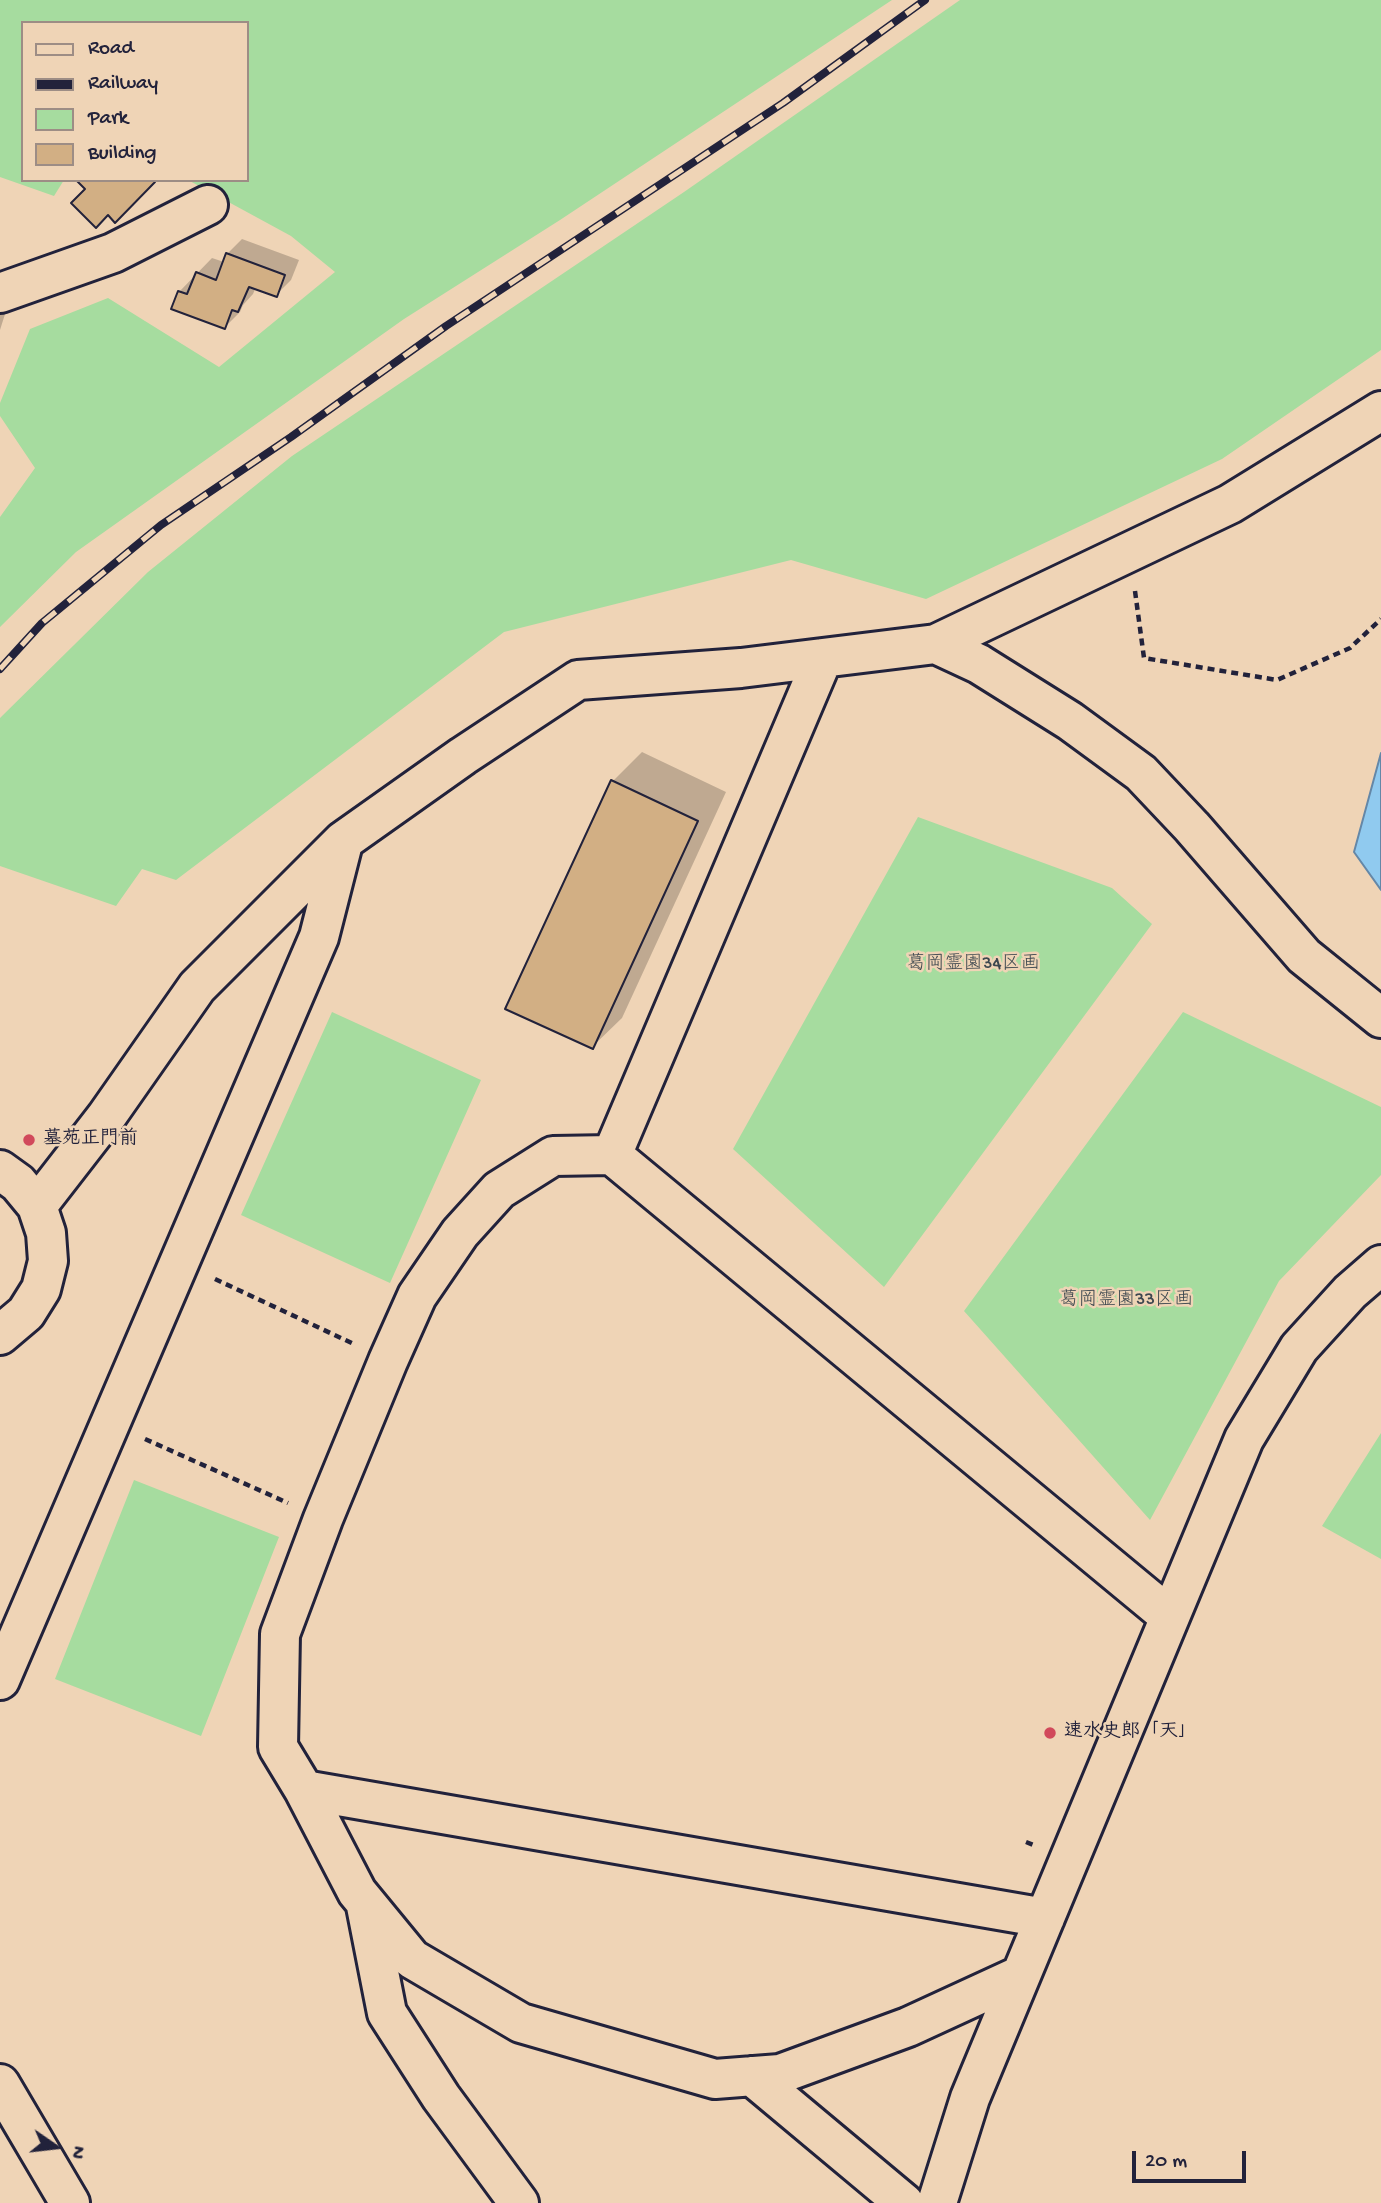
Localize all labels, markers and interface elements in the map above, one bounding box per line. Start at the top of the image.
legend [21,21,248,182]
text: Road [88,37,134,62]
text: Railway [88,72,158,97]
text: Park [88,107,128,132]
text: Building [88,142,157,167]
park label: 葛岡霊園34区画 [907,954,1039,976]
place label: 墓苑正門前 [43,1129,138,1151]
marker: 墓苑正門前 [21,1132,37,1148]
park label: 葛岡霊園33区画 [1059,1290,1193,1312]
place label: 速水史郎「天」 [1064,1722,1197,1744]
marker: 速水史郎「天」 [1042,1725,1058,1741]
north arrow [21,2112,91,2182]
scale bar [1136,2136,1250,2180]
text: N [64,2143,90,2161]
text: 20 m [1145,2150,1187,2175]

